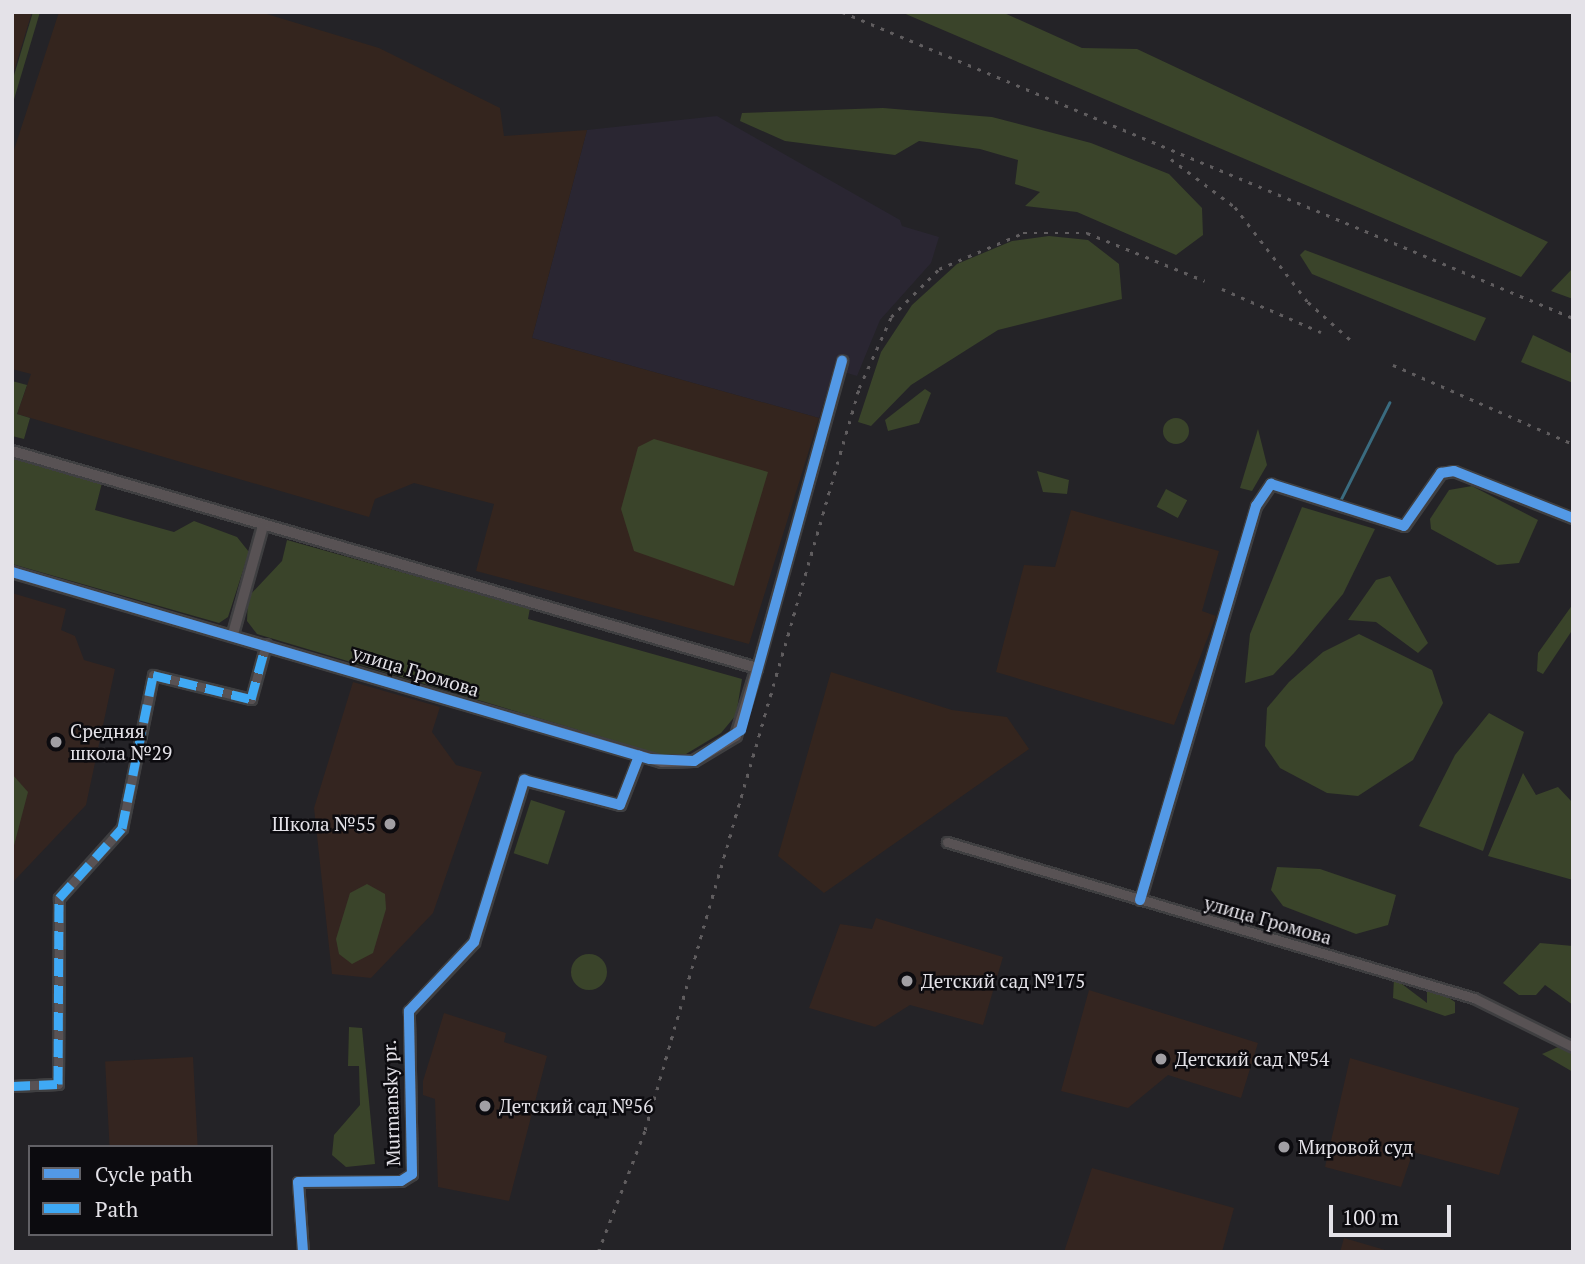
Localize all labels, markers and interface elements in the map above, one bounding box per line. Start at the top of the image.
street label: улица Громова [350,641,482,701]
place label: Средняя школа №29 [70,720,172,764]
marker: Средняя школа №29 [48,734,64,750]
place label: Школа №55 [272,813,376,835]
marker: Школа №55 [382,816,398,832]
street label: улица Громова [1202,891,1334,949]
place label: Детский сад №175 [921,970,1085,992]
marker: Детский сад №175 [899,973,915,989]
street label: Murmansky pr. [377,1039,405,1167]
place label: Детский сад №54 [1175,1048,1329,1070]
marker: Детский сад №54 [1153,1051,1169,1067]
place label: Детский сад №56 [499,1095,653,1117]
marker: Детский сад №56 [477,1098,493,1114]
place label: Мировой суд [1298,1136,1413,1158]
marker: Мировой суд [1276,1139,1292,1155]
legend [28,1145,273,1236]
text: Cycle path [95,1160,193,1188]
scale bar [1333,1190,1456,1234]
text: Path [95,1195,138,1223]
text: 100 m [1342,1203,1399,1231]

